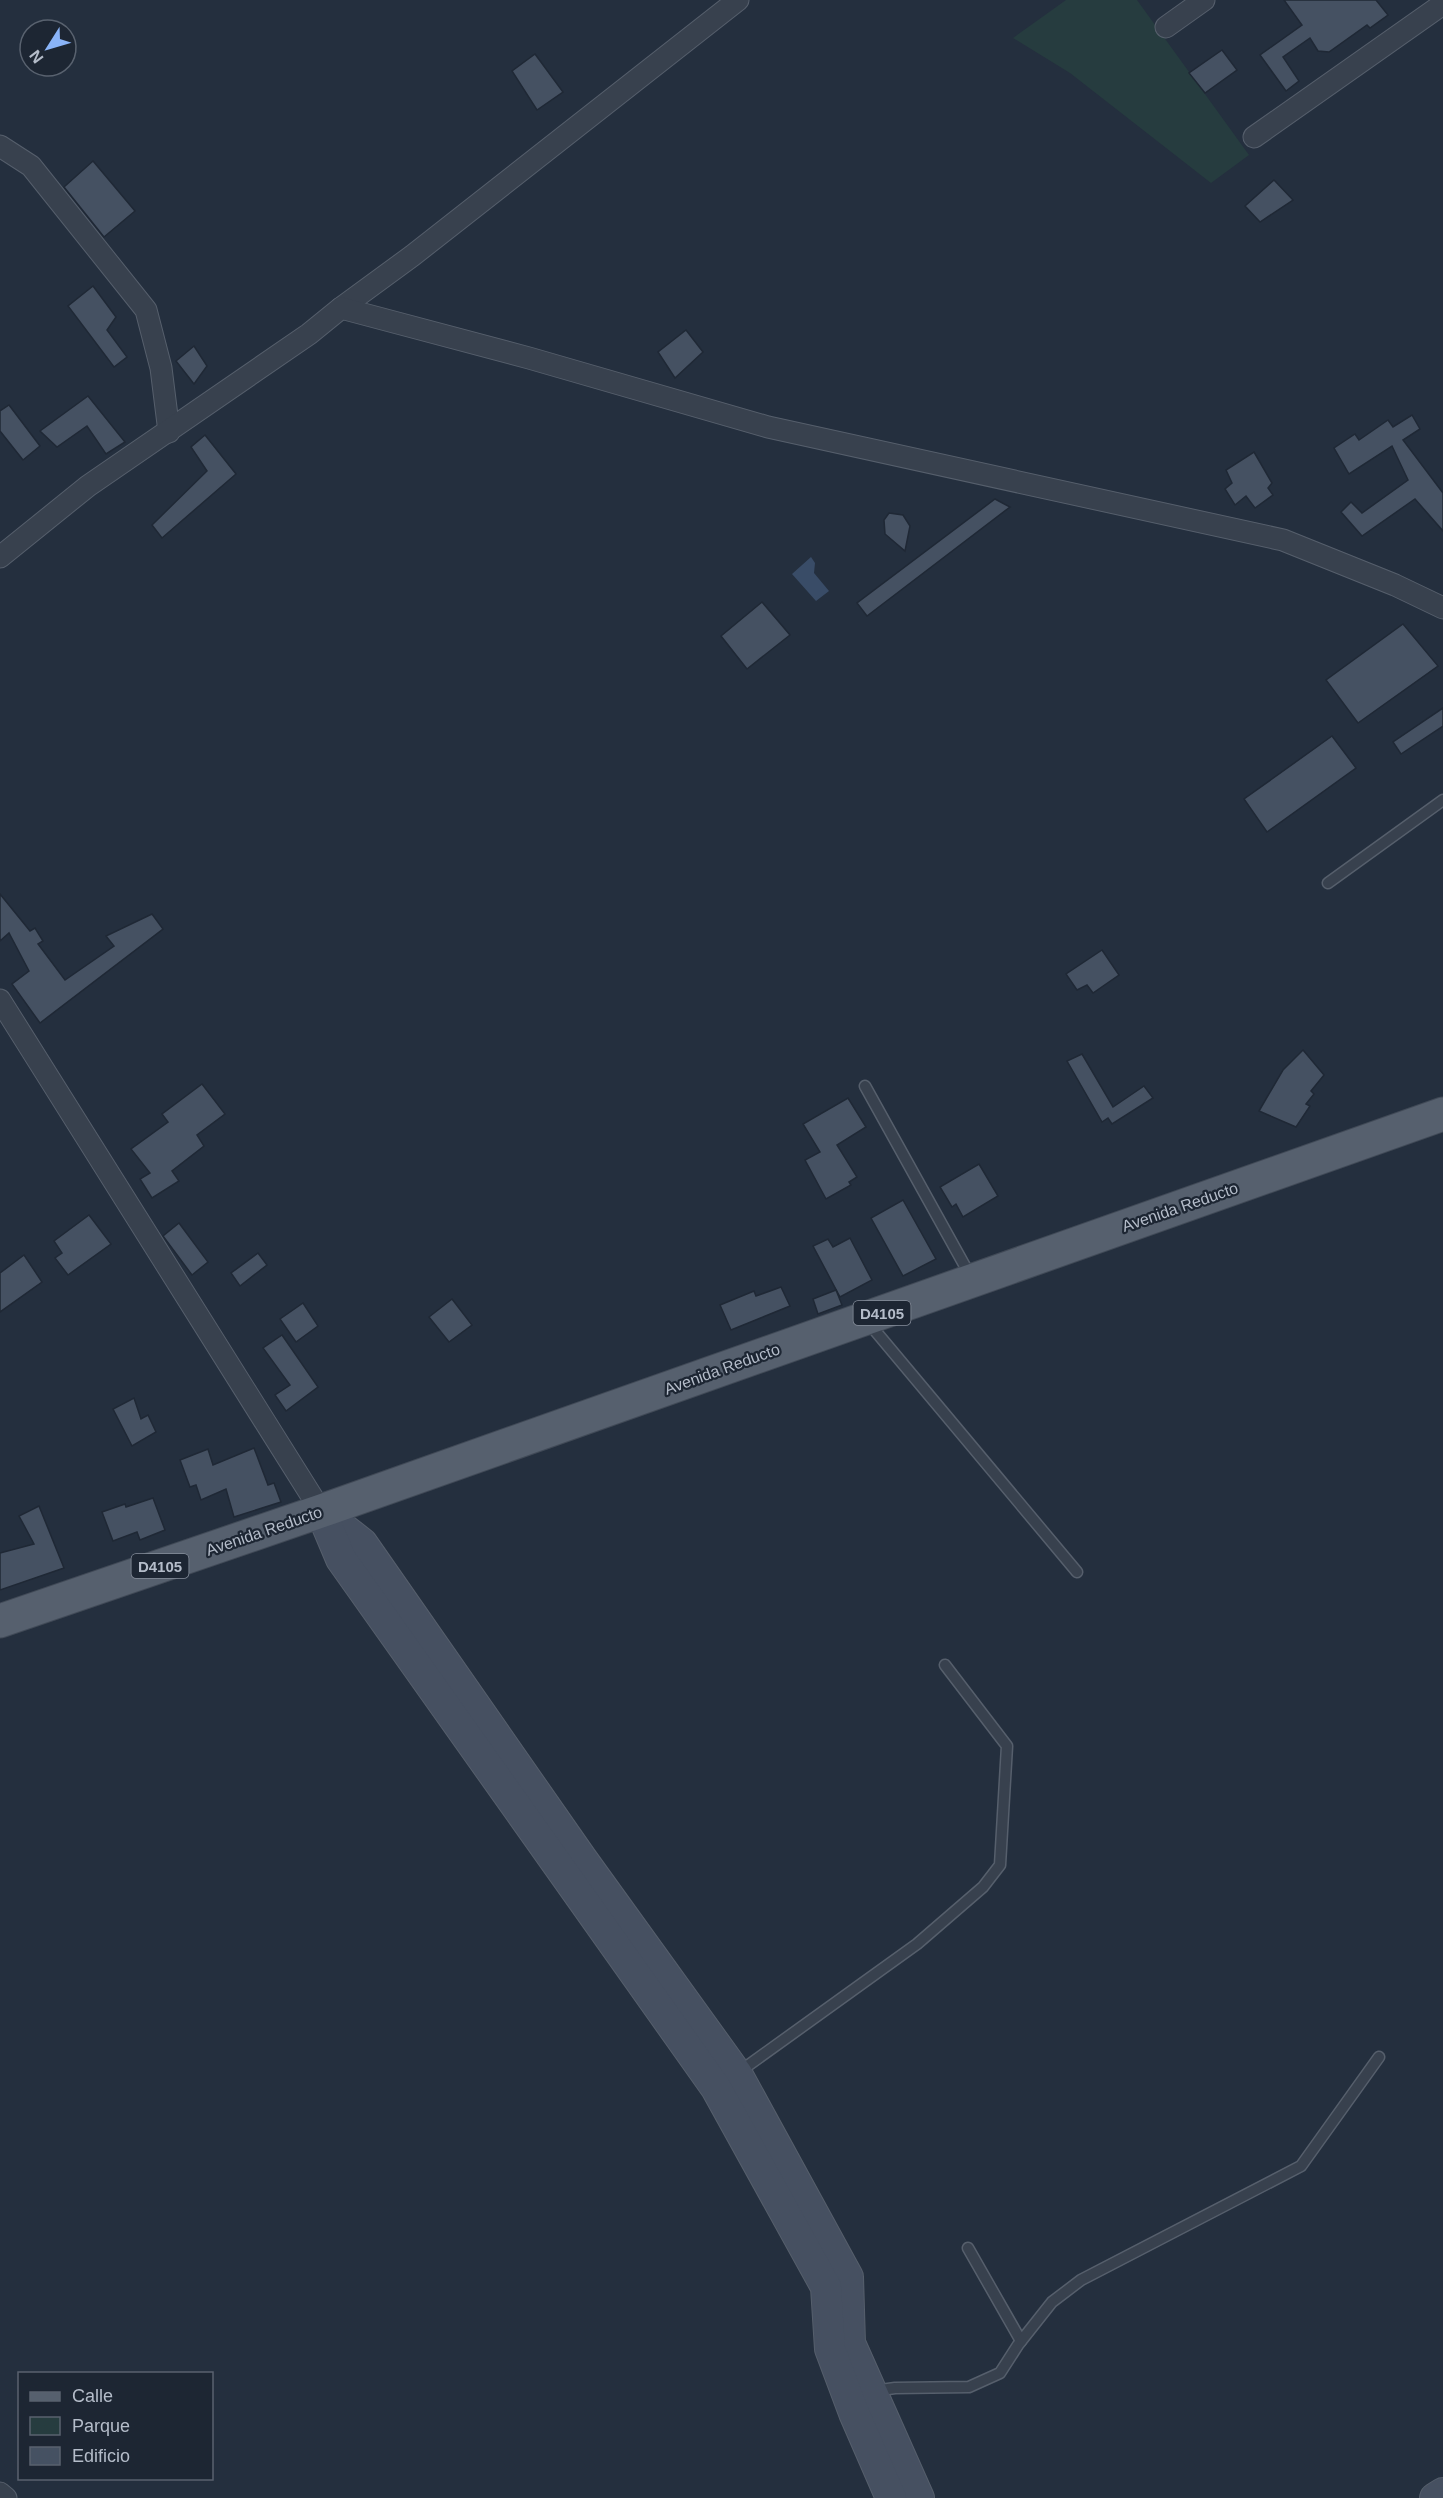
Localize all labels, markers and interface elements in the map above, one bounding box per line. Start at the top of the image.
north arrow [18,18,78,78]
text: N [26,47,47,66]
street label: Avenida Reducto [1120,1179,1240,1235]
road number: D4105 [854,1301,910,1325]
street label: Avenida Reducto [662,1340,782,1398]
street label: Avenida Reducto [204,1503,324,1559]
road number: D4105 [132,1554,188,1578]
legend [18,2372,213,2480]
text: Calle [72,2386,113,2406]
text: Parque [72,2416,130,2436]
text: Edificio [72,2446,130,2466]

